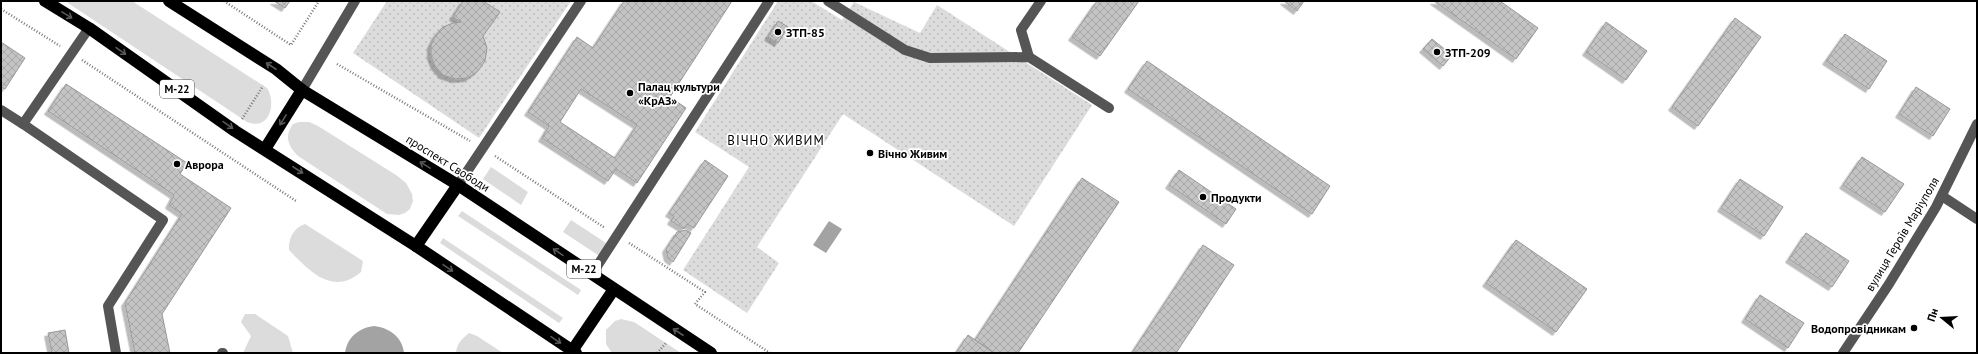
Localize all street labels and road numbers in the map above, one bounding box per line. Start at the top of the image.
road number: М-22 [160,80,194,98]
street label: проспект Свободи [403,131,493,195]
street label: вулиця Героїв Маріуполя [1862,174,1942,294]
road number: М-22 [567,260,601,278]

